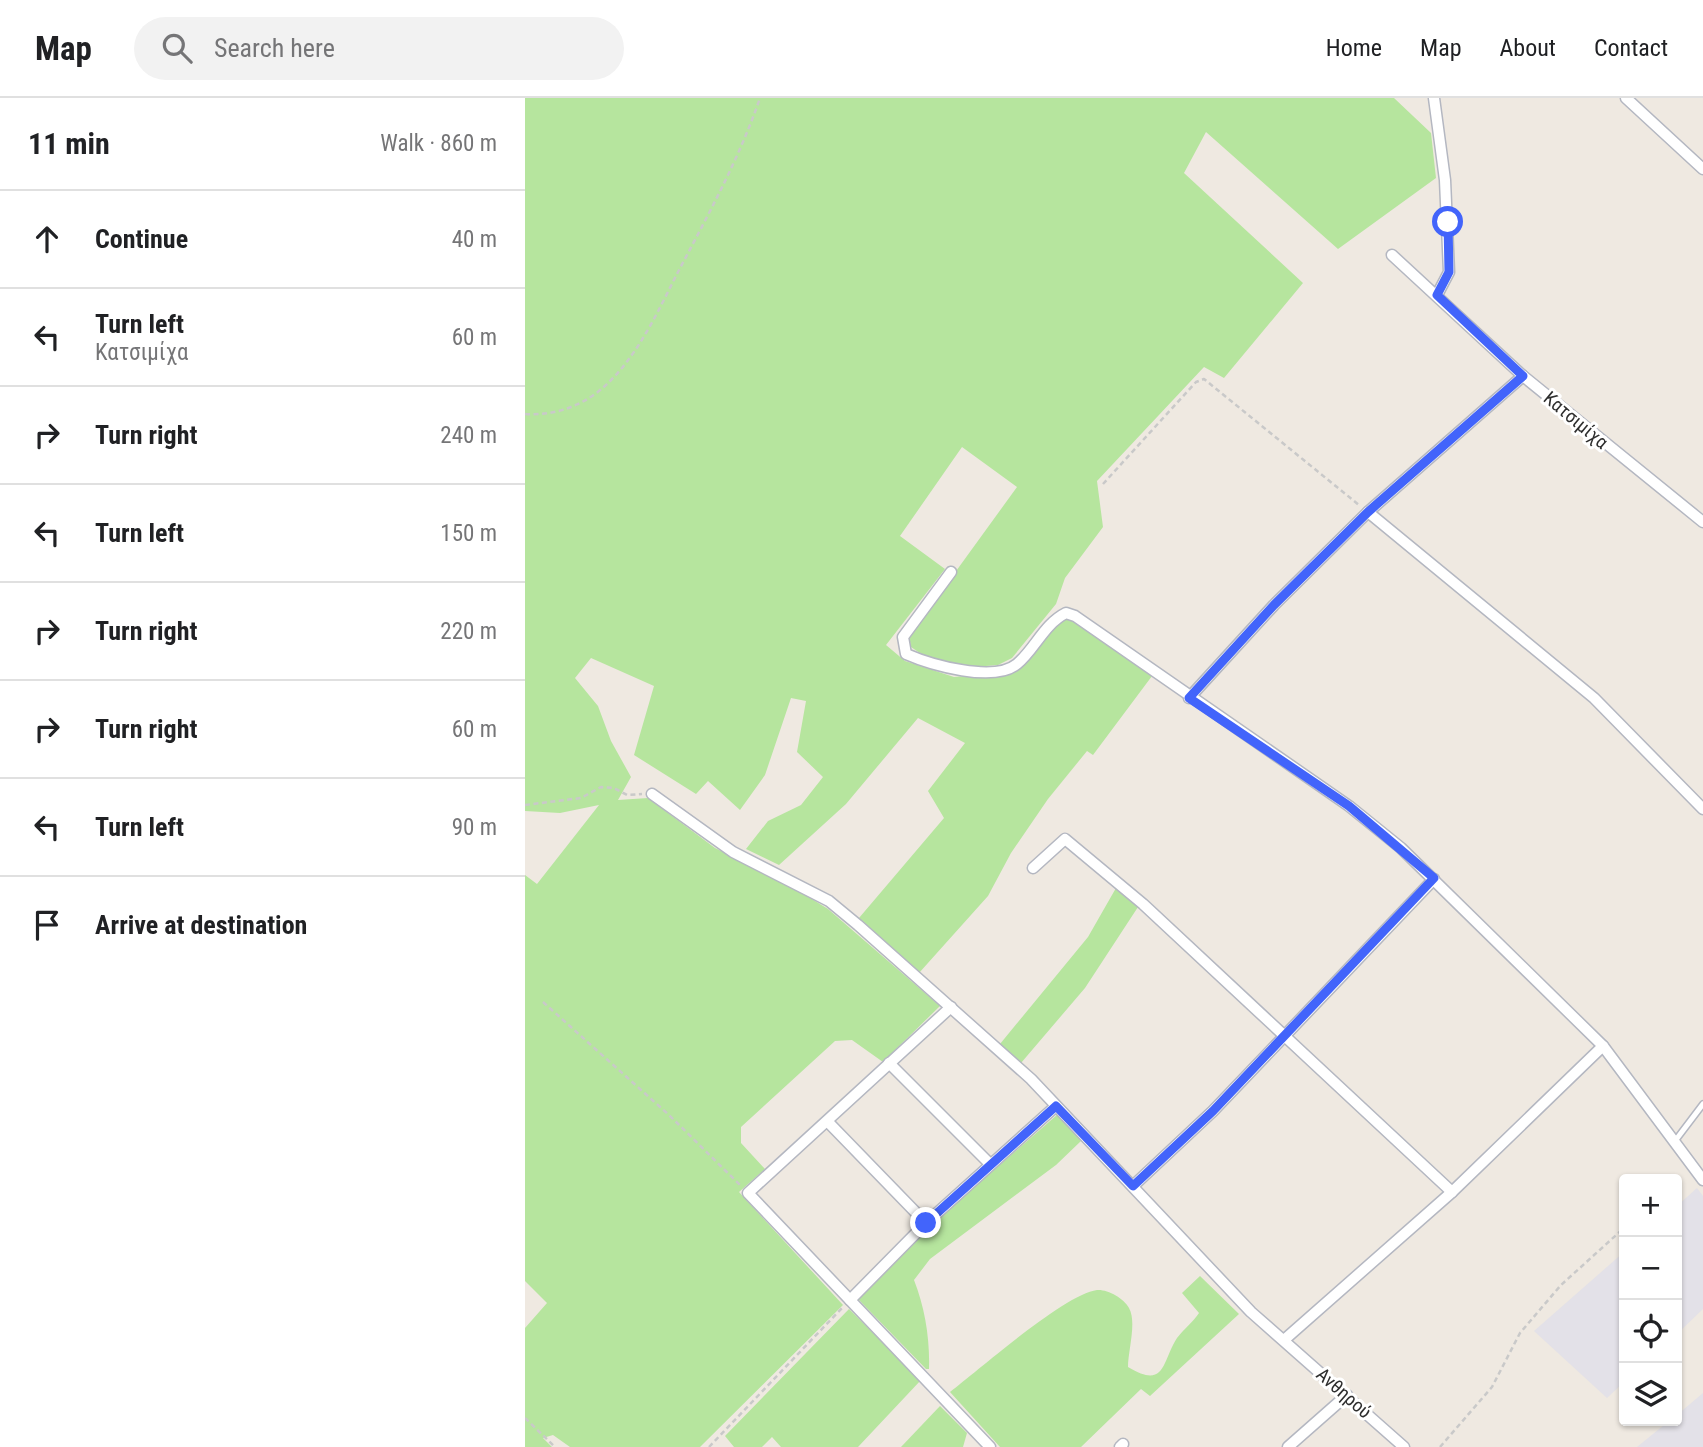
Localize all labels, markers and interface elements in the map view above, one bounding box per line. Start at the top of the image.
search box [134,17,624,80]
text: Map [35,29,92,68]
icon: search [158,29,196,67]
text: Search here [214,33,335,63]
text: Home [1326,34,1382,62]
text: Map [1420,34,1462,62]
text: About [1500,34,1556,62]
text: Contact [1594,34,1668,62]
text: 11 min [28,126,110,161]
text: Walk · 860 m [380,130,497,157]
route start [1432,206,1463,237]
icon: ahead [28,220,66,258]
text: Continue [95,224,188,254]
text: 40 m [452,226,497,253]
text: Turn left [95,309,184,339]
icon: left [28,318,66,356]
text: 60 m [452,324,497,351]
text: Κατσιμίχα [95,339,188,366]
street label: Κατσιμίχα [1539,386,1613,454]
icon: right [28,416,66,454]
text: Turn right [95,420,197,450]
text: 240 m [440,422,497,449]
icon: left [28,514,66,552]
text: Turn left [95,518,184,548]
text: 150 m [440,520,497,547]
icon: right [28,612,66,650]
text: Turn right [95,616,197,646]
text: 220 m [440,618,497,645]
icon: right [28,710,66,748]
text: Turn right [95,714,197,744]
text: 60 m [452,716,497,743]
icon: left [28,808,66,846]
text: Turn left [95,812,184,842]
text: 90 m [452,814,497,841]
icon: arrive [28,906,66,944]
text: Arrive at destination [95,910,307,940]
map controls [1619,1174,1682,1426]
button: + [1619,1174,1682,1237]
route end [910,1207,941,1238]
button: − [1619,1237,1682,1300]
button: locate [1619,1300,1682,1363]
street label: Ανθηρού [1312,1363,1376,1423]
button: layers [1619,1363,1682,1426]

